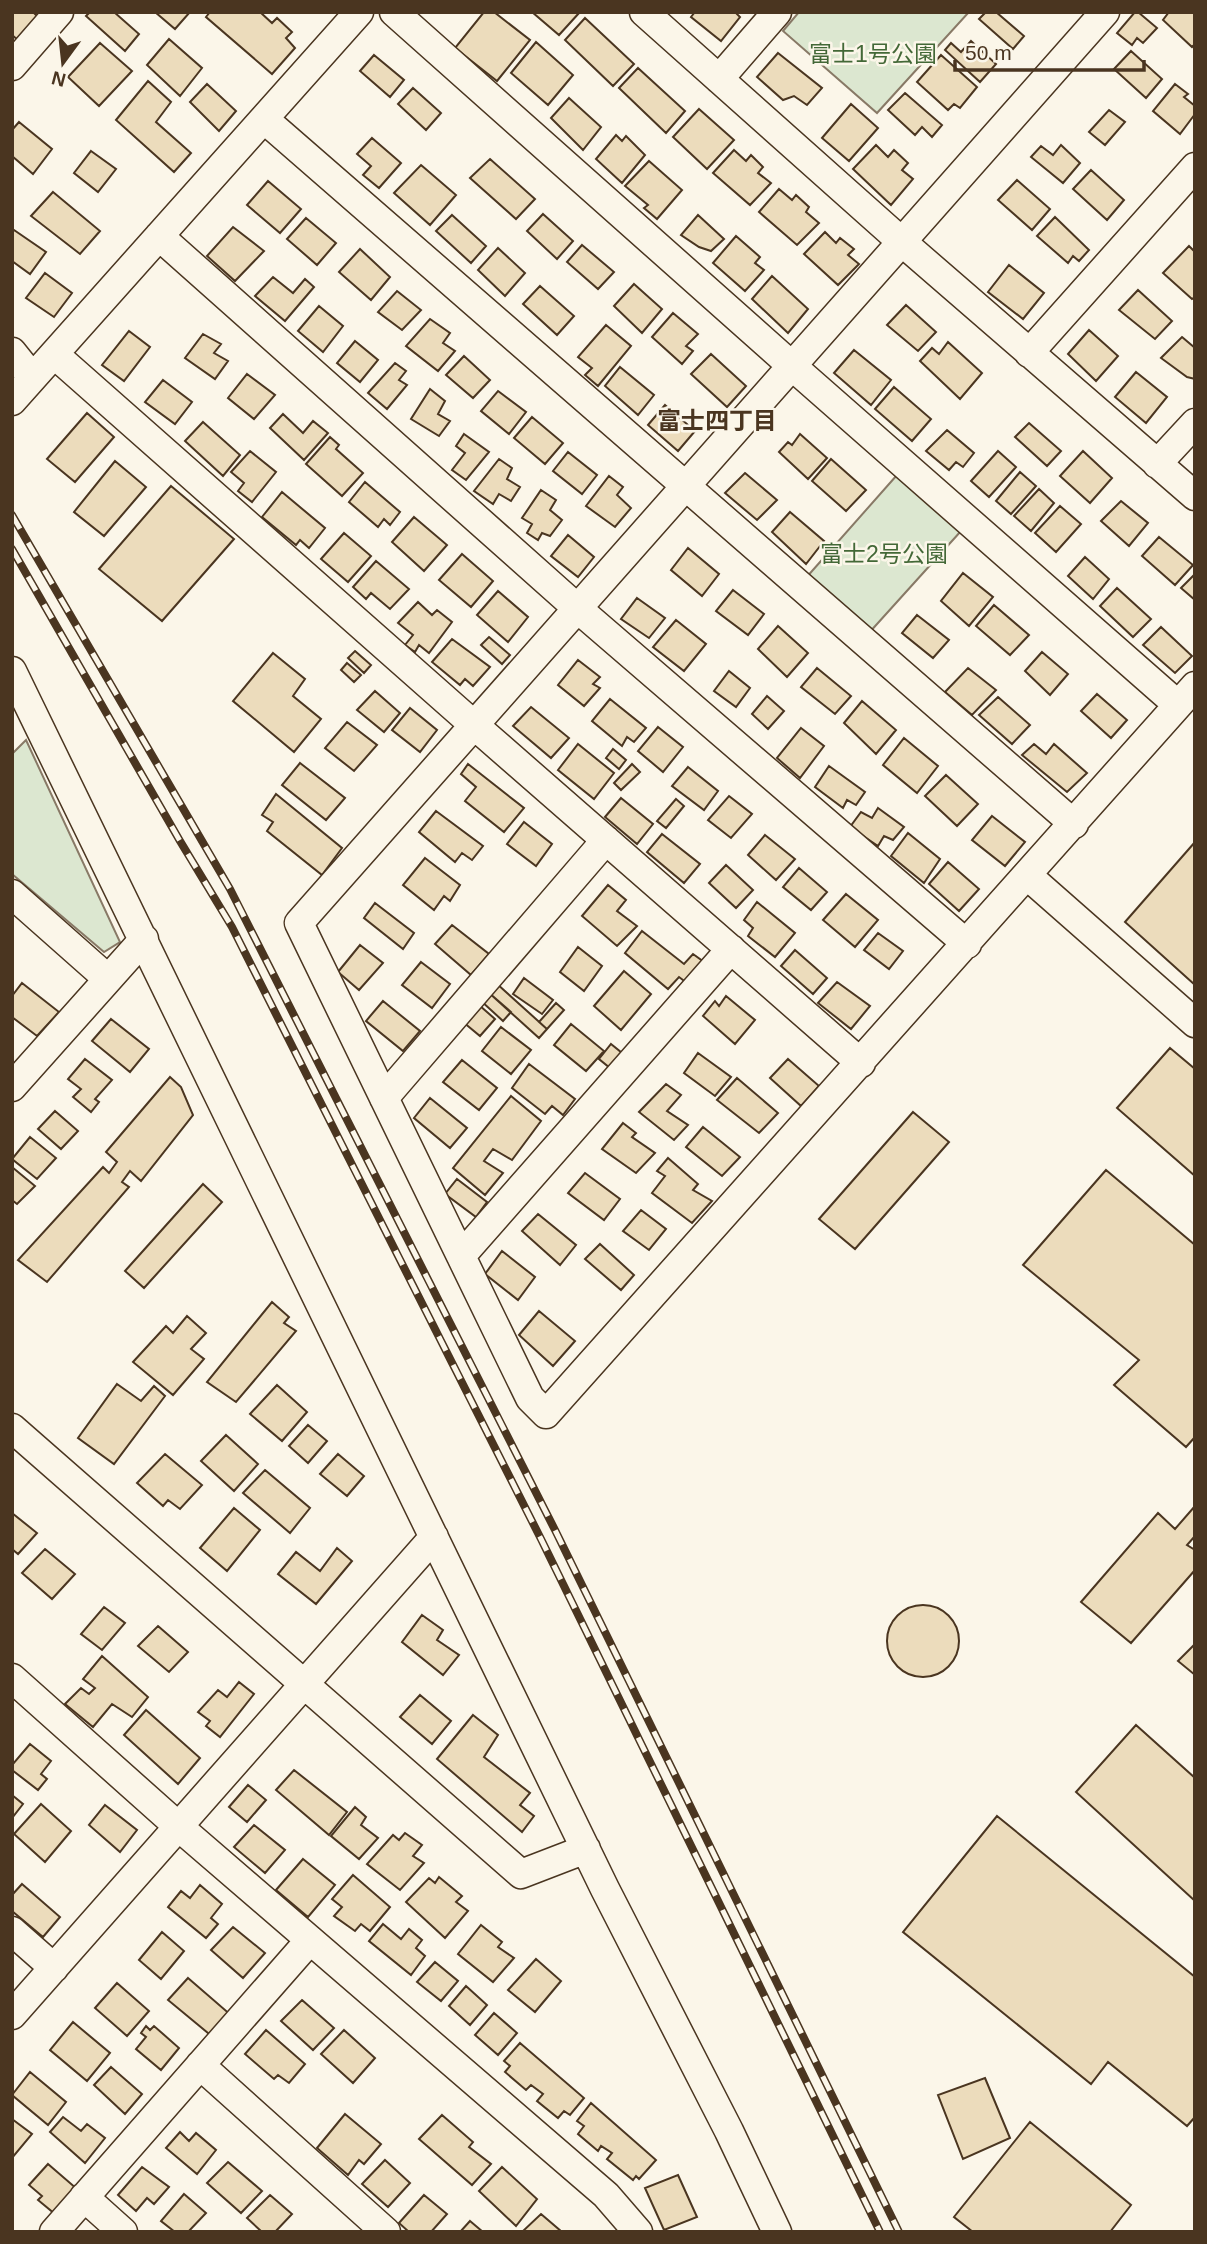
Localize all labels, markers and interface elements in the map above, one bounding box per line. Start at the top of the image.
north arrow [28,28,98,98]
scale bar [955,28,1144,72]
park label: 富士1号公園 [809,41,937,67]
text: 50 m [965,41,1012,64]
text: N [49,67,68,91]
district label: 富士四丁目 [657,407,777,434]
park label: 富士2号公園 [820,541,948,567]

